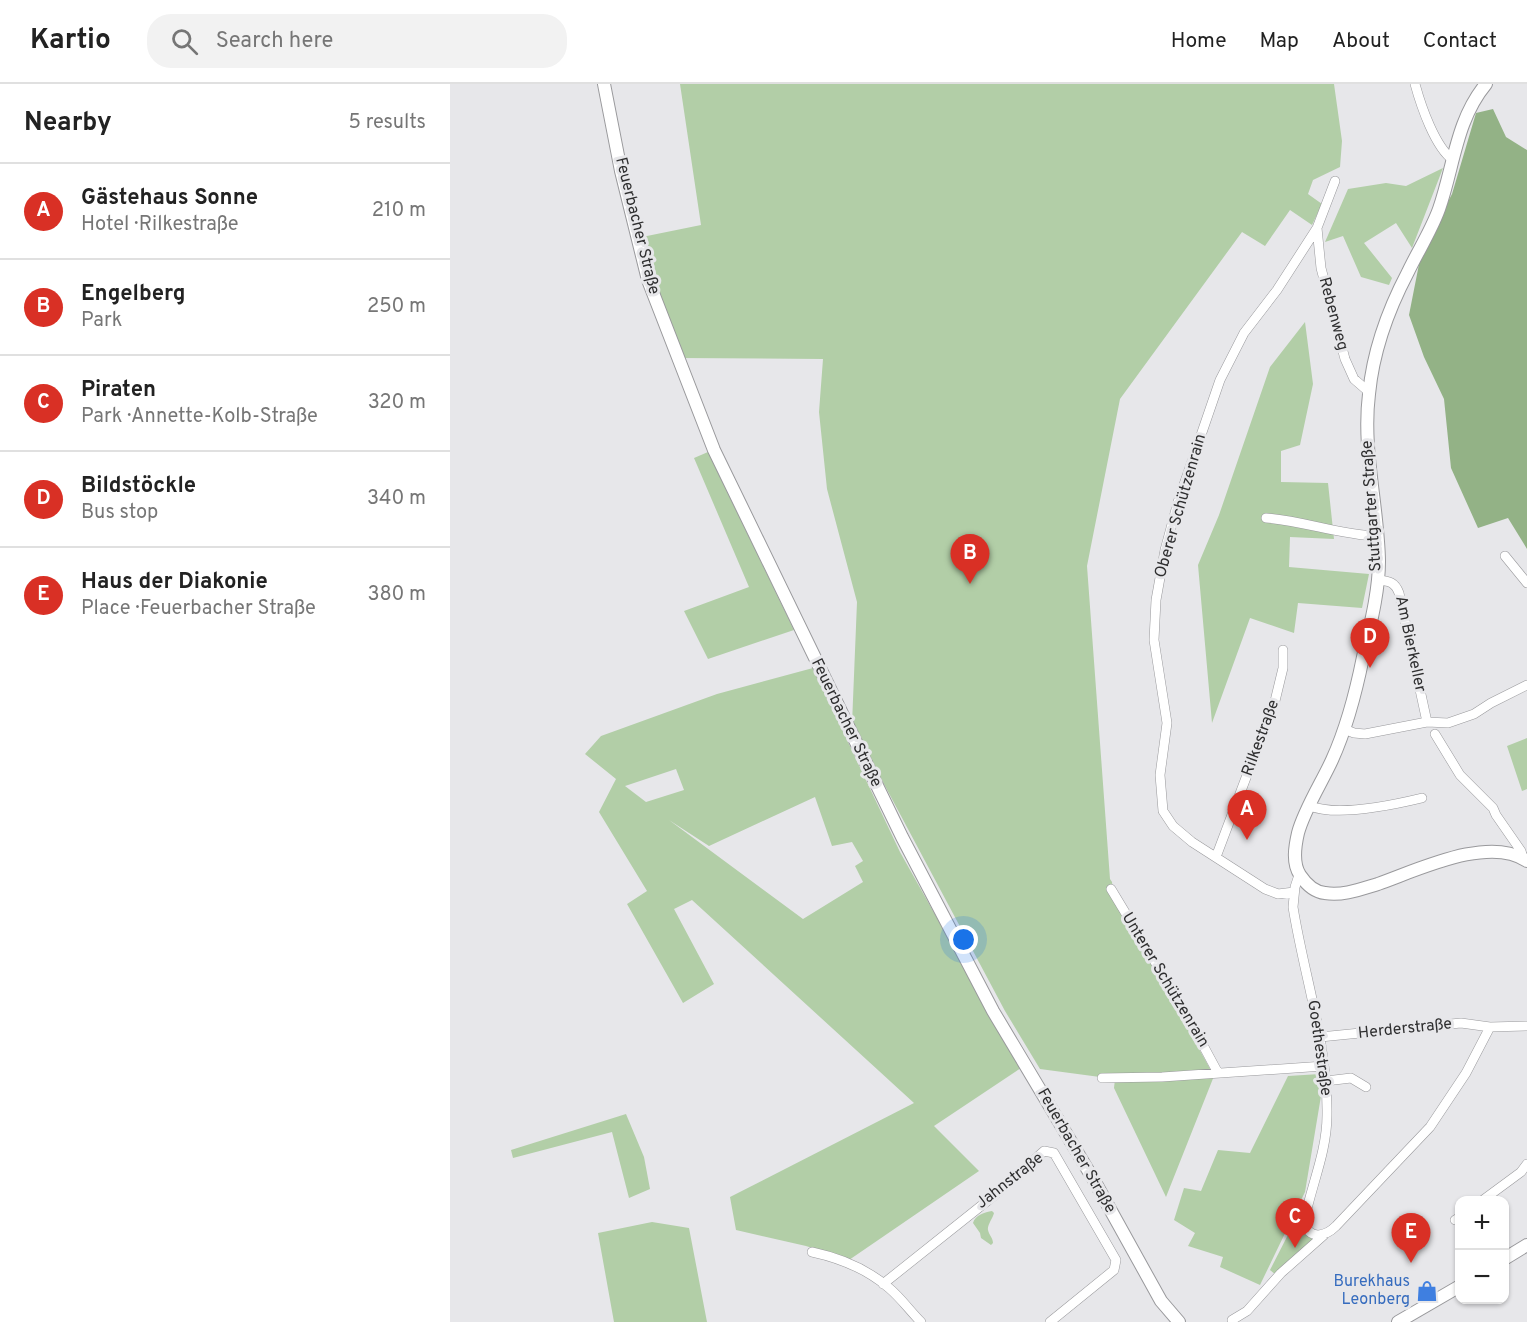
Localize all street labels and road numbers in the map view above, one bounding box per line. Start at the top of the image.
street label: Feuerbacher Straße [610,155,664,297]
street label: Rebenweg [1314,275,1352,353]
street label: Oberer Schützenrain [1151,432,1211,580]
street label: Stuttgarter Straße [1357,440,1387,572]
street label: Am Bierkeller [1390,594,1430,694]
street label: Feuerbacher Straße [806,655,886,791]
street label: Rilkestraße [1238,697,1284,779]
street label: Unterer Schützenrain [1117,909,1213,1051]
street label: Goethestraße [1302,999,1336,1097]
street label: Herderstraße [1357,1014,1453,1044]
street label: Feuerbacher Straße [1032,1085,1120,1217]
street label: Jahnstraße [972,1149,1048,1213]

